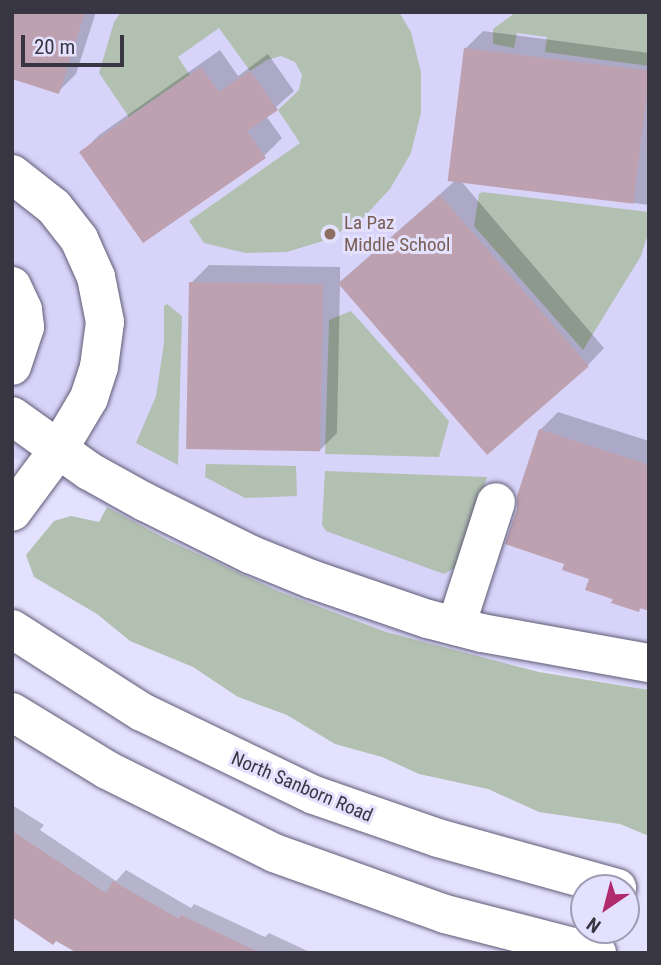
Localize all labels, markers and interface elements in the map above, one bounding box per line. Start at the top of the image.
scale bar [24,21,128,65]
text: 20 m [34,35,75,59]
place label: La Paz Middle School [344,212,450,256]
marker: La Paz Middle School [322,226,338,242]
street label: North Sanborn Road [228,747,376,827]
north arrow [570,874,640,944]
text: N [582,912,605,938]

